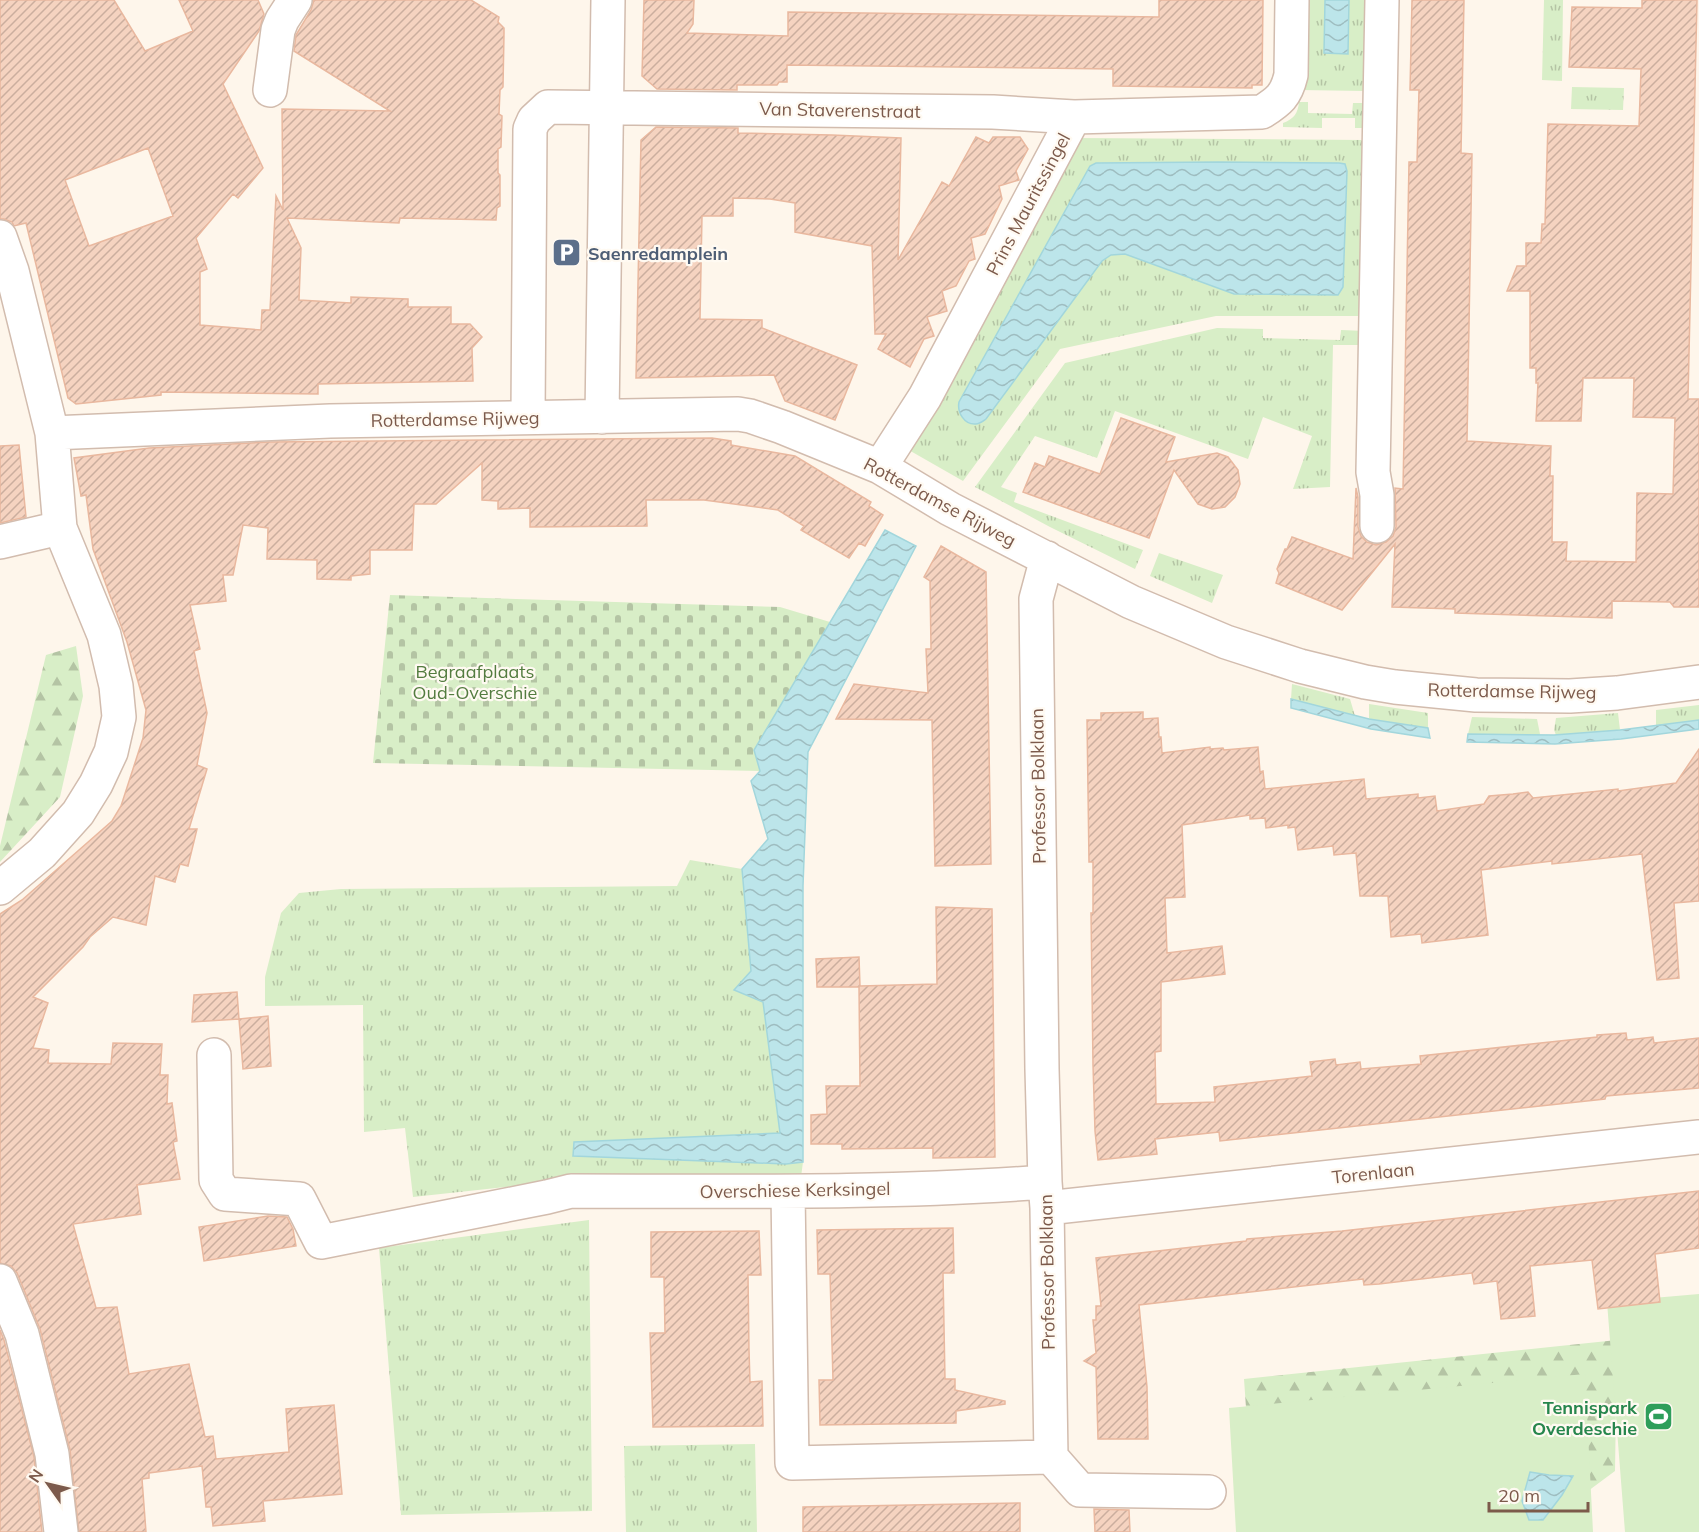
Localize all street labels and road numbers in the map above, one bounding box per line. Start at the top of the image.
street label: Van Staverenstraat [759,97,921,123]
street label: Prins Mauritssingel [981,129,1075,279]
street label: Rotterdamse Rijweg [370,406,540,432]
street label: Rotterdamse Rijweg [860,452,1020,552]
street label: Rotterdamse Rijweg [1427,678,1597,704]
street label: Professor Bolklaan [1025,708,1051,864]
street label: Torenlaan [1331,1157,1415,1189]
street label: Overschiese Kerksingel [699,1177,891,1203]
street label: Professor Bolklaan [1034,1194,1060,1350]

